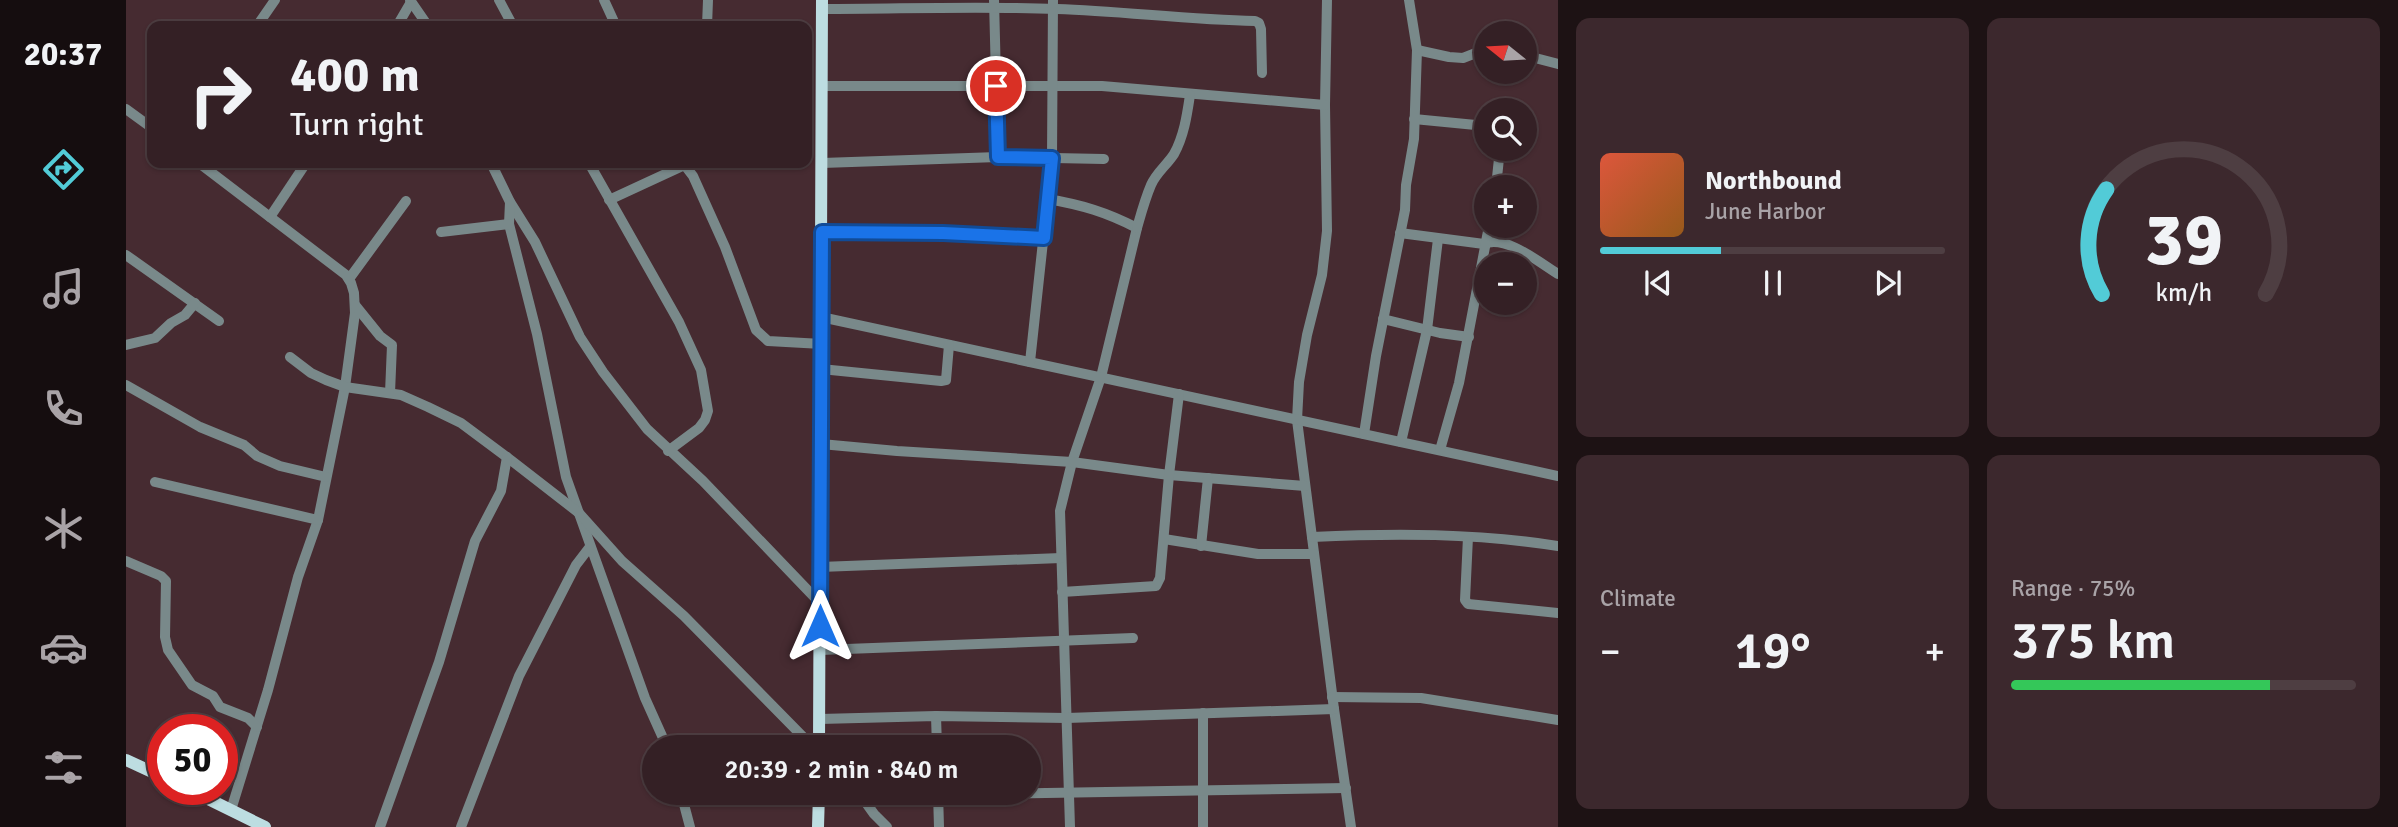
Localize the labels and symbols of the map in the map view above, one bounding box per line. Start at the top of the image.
north arrow [1474,21,1536,84]
pin [966,56,1026,116]
position arrow [783,589,857,663]
speed limit sign: 50 [147,714,238,805]

